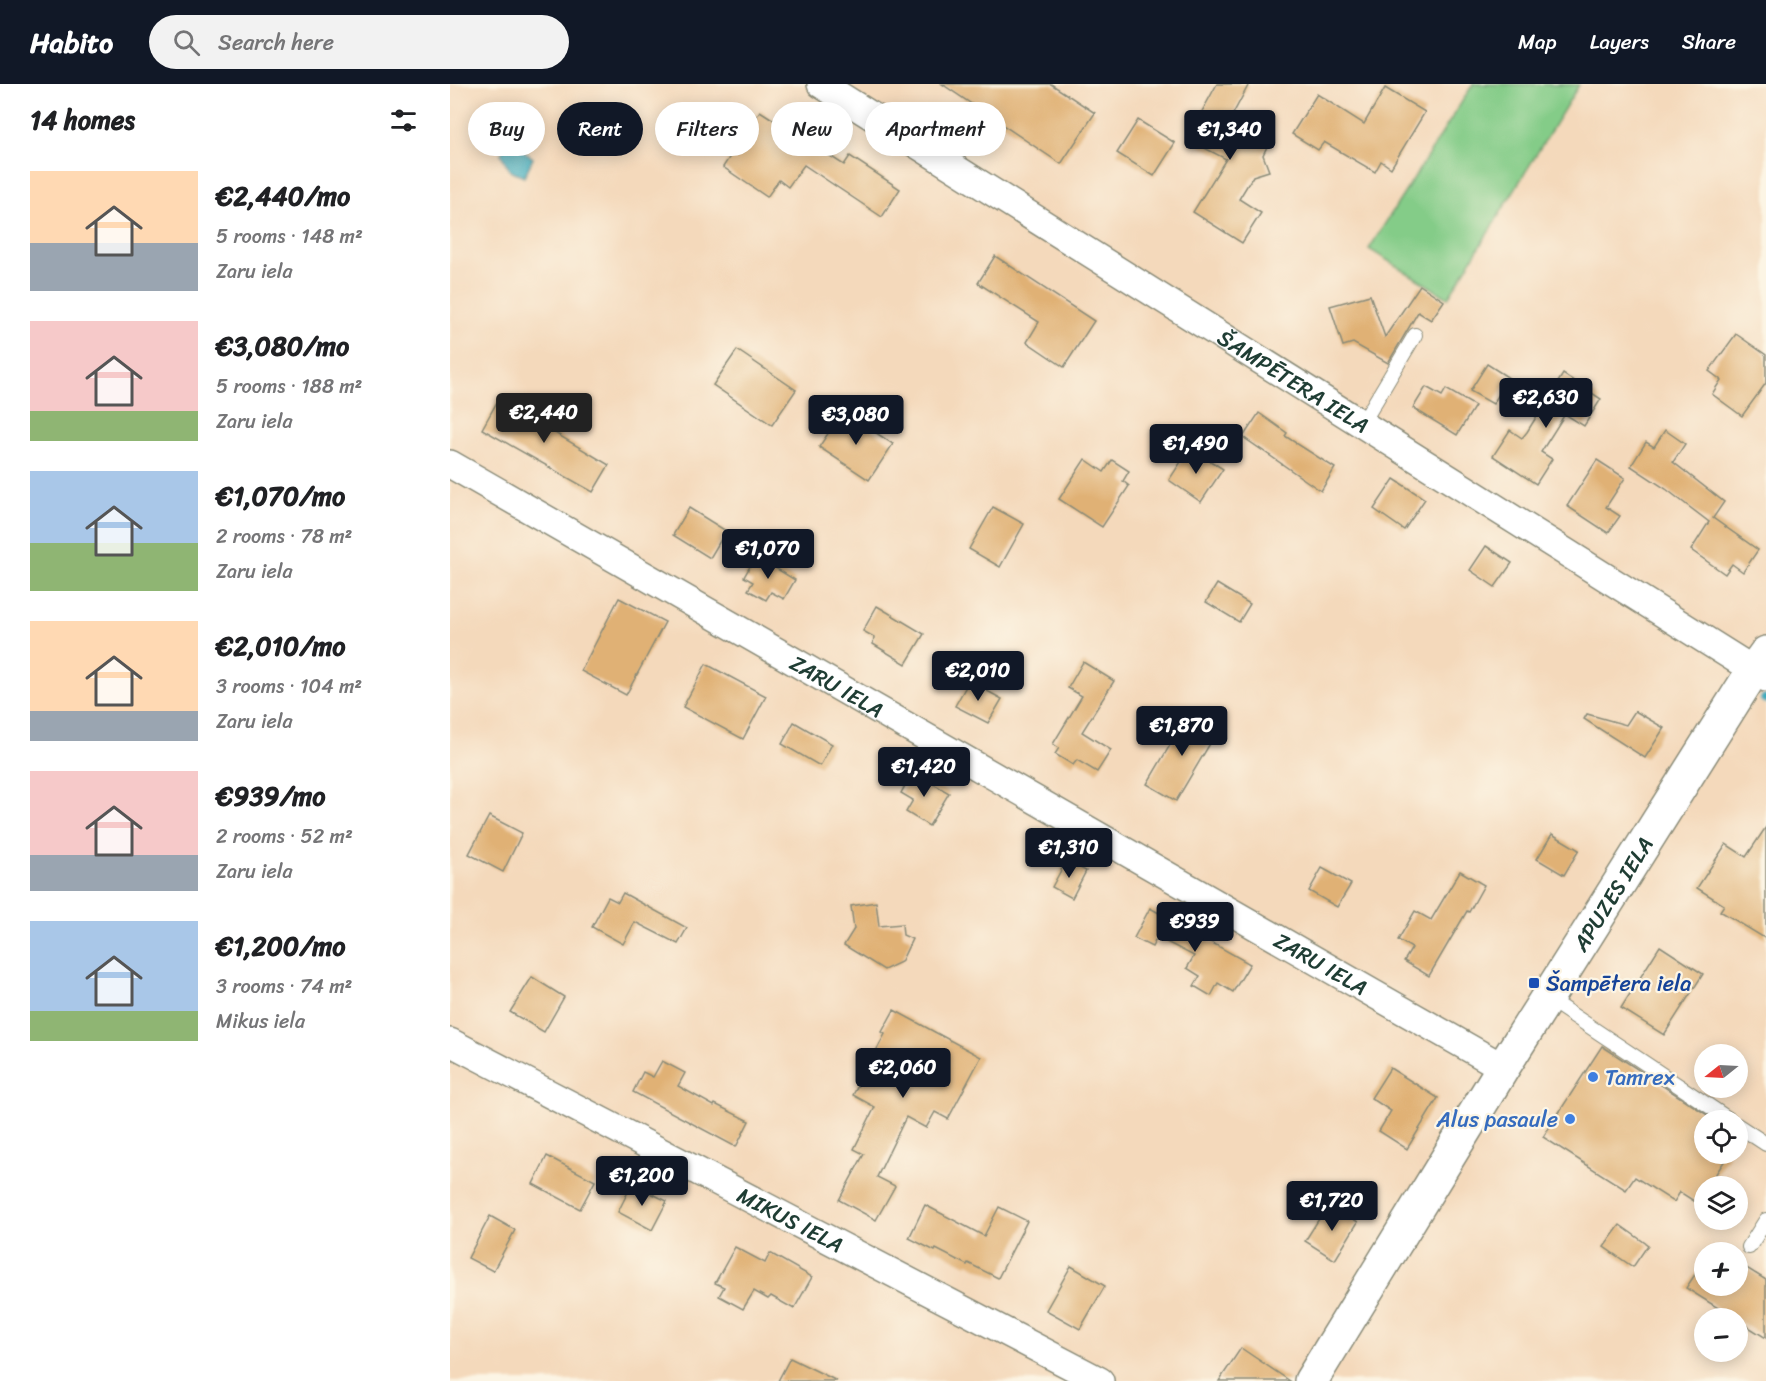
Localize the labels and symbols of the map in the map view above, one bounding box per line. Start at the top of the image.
pin: €1,340 [1181,110,1279,161]
street label: ŠAMPĒTERA IELA [1210,318,1377,444]
pin: €2,630 [1497,378,1595,429]
pin: €2,440 [495,393,593,444]
pin: €3,080 [807,395,905,446]
pin: €1,490 [1147,424,1245,475]
pin: €1,070 [719,529,817,580]
street label: ZARU IELA [782,643,891,728]
pin: €2,010 [929,651,1027,702]
pin: €1,870 [1133,706,1231,757]
pin: €1,420 [875,747,973,798]
pin: €1,310 [1020,828,1118,879]
street label: APUZES IELA [1561,828,1664,960]
pin: €939 [1159,902,1231,953]
street label: ZARU IELA [1266,921,1375,1006]
place label: Šampētera iela [1546,964,1691,1003]
marker: Šampētera iela [1527,976,1541,990]
north arrow [1694,1044,1748,1098]
pin: €2,060 [854,1048,952,1099]
place label: Tamrex [1605,1058,1676,1097]
marker: Tamrex [1586,1070,1600,1084]
place label: Alus pasaule [1435,1100,1558,1139]
marker: Alus pasaule [1563,1112,1577,1126]
pin: €1,200 [593,1156,691,1207]
street label: MIKUS IELA [730,1176,851,1264]
pin: €1,720 [1283,1181,1381,1232]

